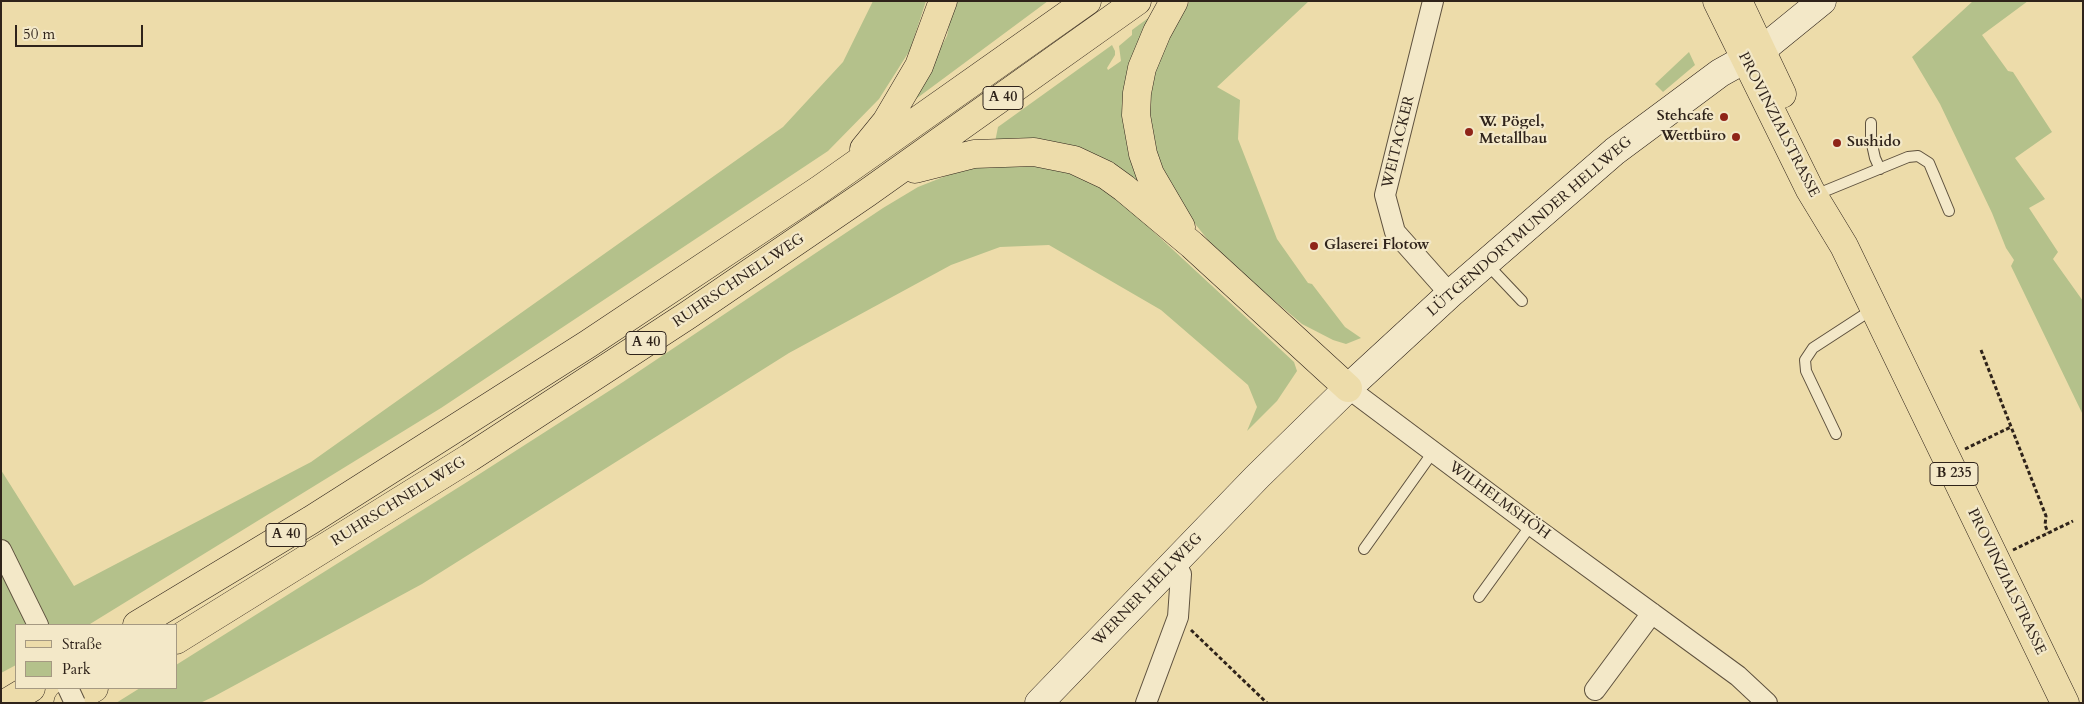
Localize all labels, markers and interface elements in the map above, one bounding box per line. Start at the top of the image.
scale bar [18,15,145,47]
text: 50 m [23,24,55,44]
street label: PROVINZIALSTRASSE [1734,49,1822,201]
road number: A 40 [983,86,1023,110]
street label: WEITACKER [1379,94,1419,190]
place label: Stehcafe [1657,108,1714,126]
marker: Stehcafe [1718,111,1730,123]
place label: W. Pögel, Metallbau [1479,114,1547,149]
marker: W. Pögel, Metallbau [1463,126,1475,138]
place label: Wettbüro [1661,128,1726,146]
marker: Wettbüro [1730,131,1742,143]
street label: LÜTGENDORTMUNDER HELLWEG [1424,133,1636,321]
place label: Sushido [1847,134,1901,152]
marker: Sushido [1831,137,1843,149]
street label: RUHRSCHNELLWEG [670,230,808,332]
place label: Glaserei Flotow [1324,237,1429,255]
marker: Glaserei Flotow [1308,240,1320,252]
road number: A 40 [626,332,666,354]
street label: RUHRSCHNELLWEG [329,453,469,551]
street label: WILHELMSHÖH [1445,458,1553,544]
road number: B 235 [1930,462,1978,486]
street label: PROVINZIALSTRASSE [1963,506,2049,658]
road number: A 40 [266,524,306,546]
street label: WERNER HELLWEG [1089,530,1207,650]
legend [15,624,178,689]
text: Straße [62,634,102,654]
text: Park [62,659,91,679]

